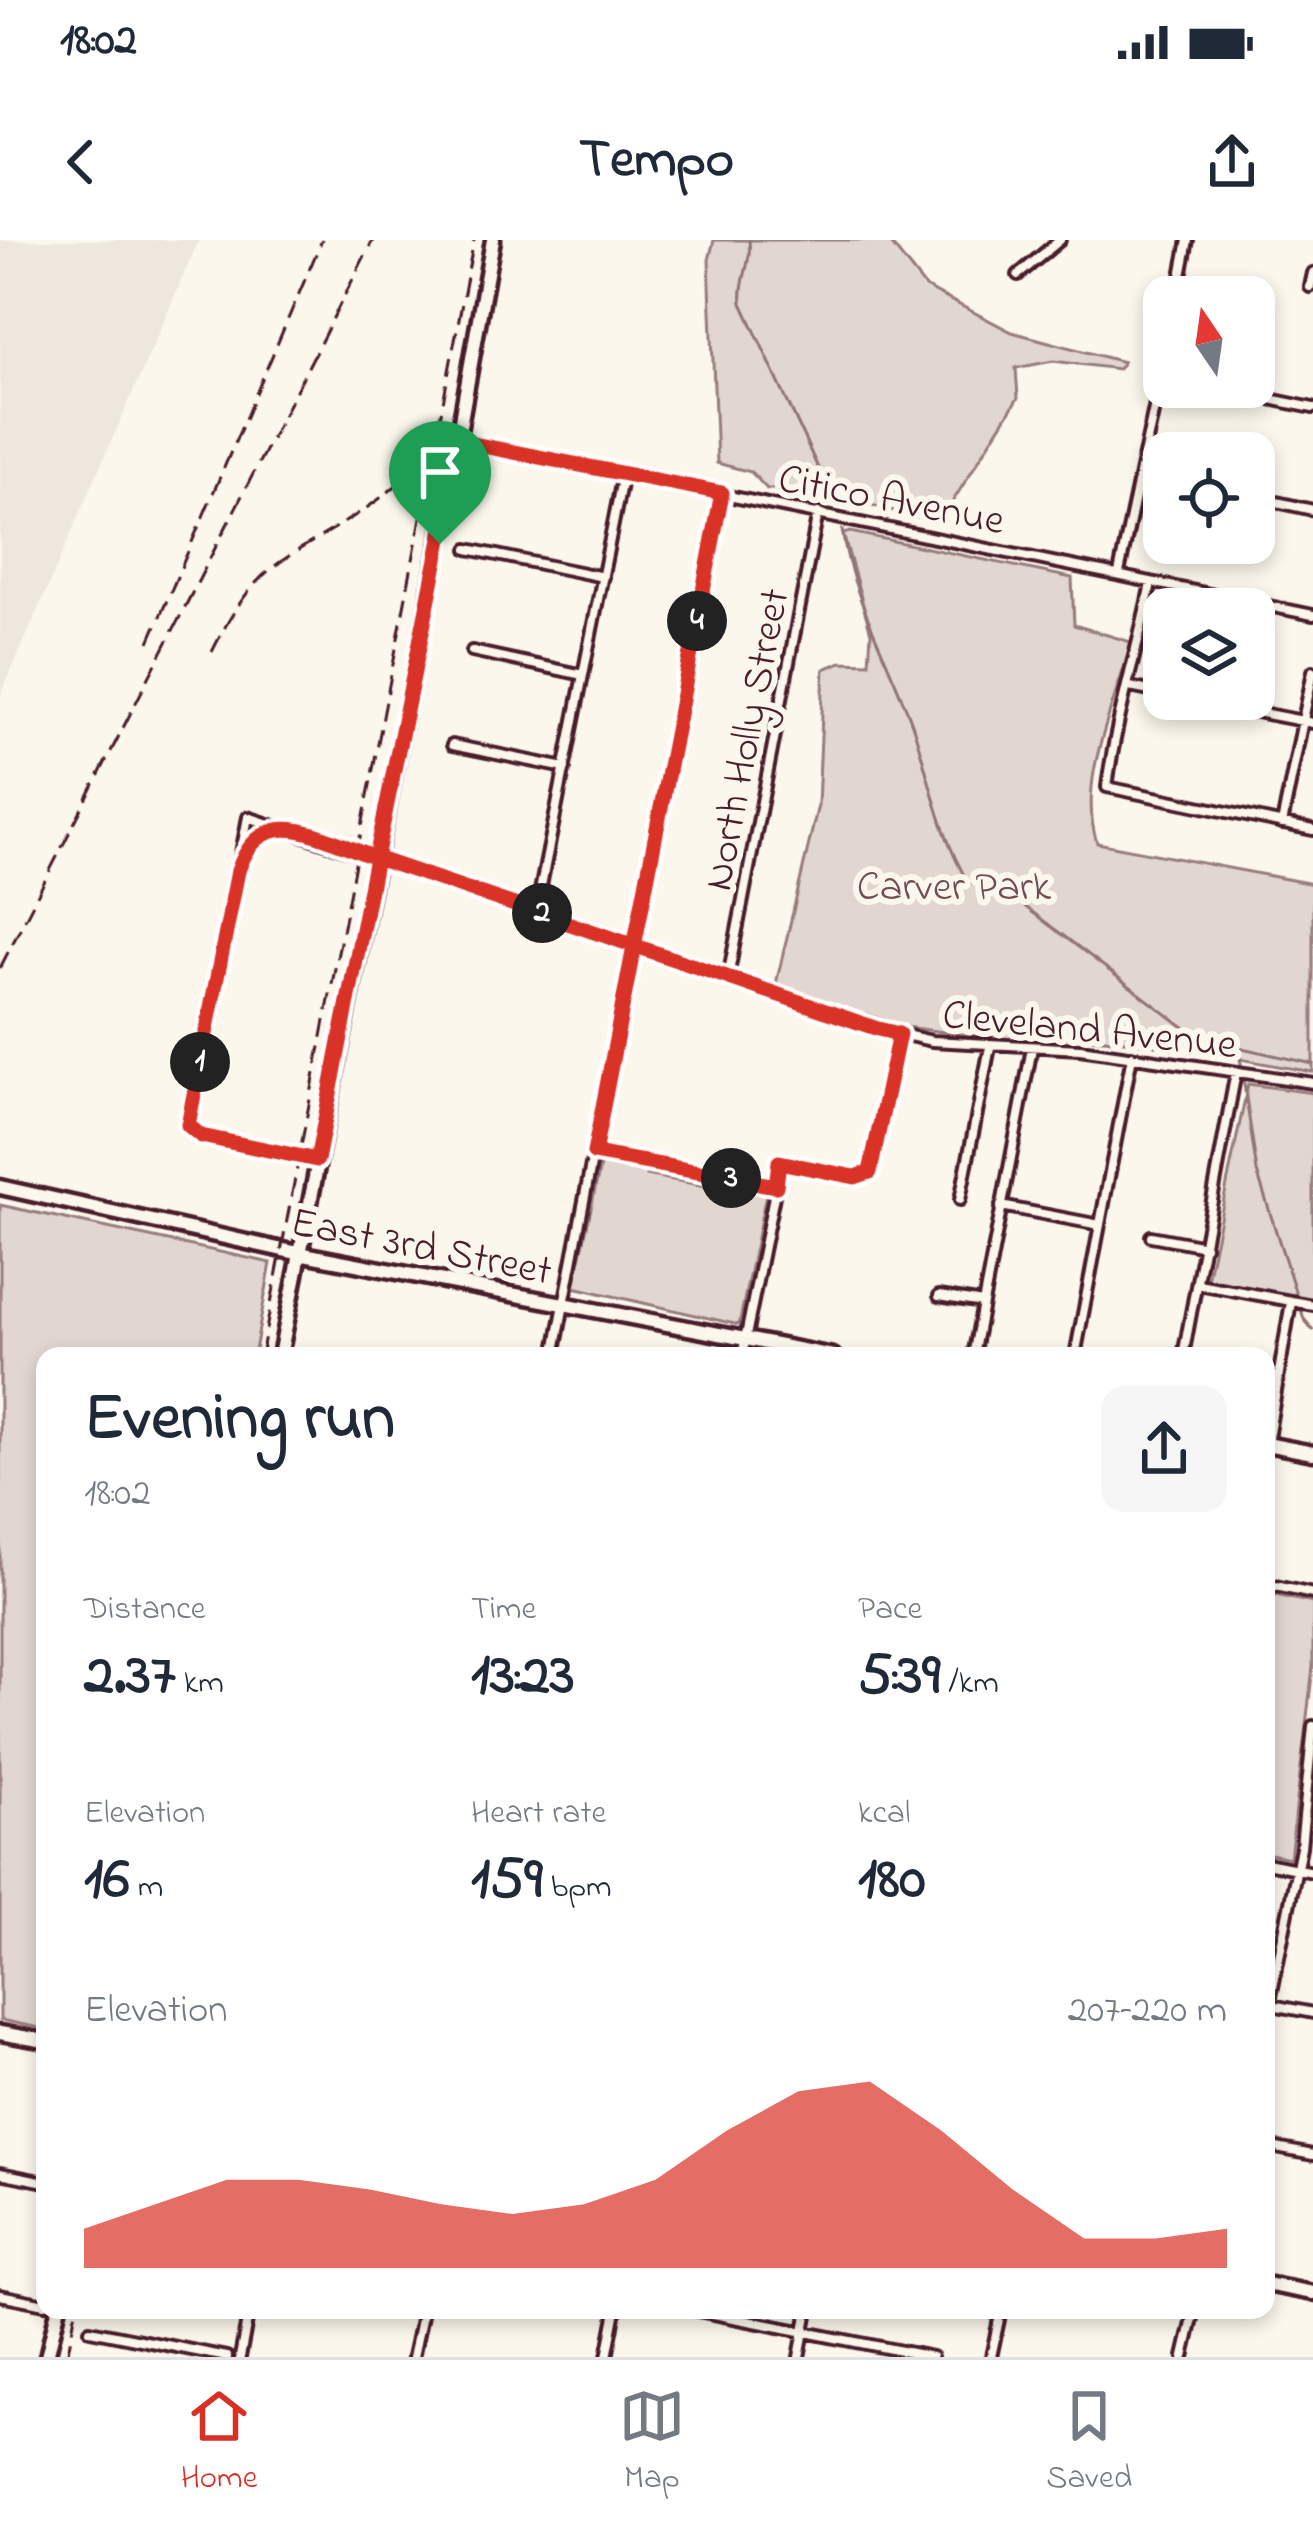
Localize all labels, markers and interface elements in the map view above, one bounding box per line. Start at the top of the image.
text: 18:02 [60,9,137,75]
text: Tempo [579,123,734,201]
icon: back [48,129,114,195]
icon: share [1199,129,1265,195]
north arrow [1143,276,1275,408]
map controls [1143,276,1275,720]
pin [389,421,491,544]
button: locate [1143,432,1275,564]
icon: arrive [407,439,473,505]
street label: Citico Avenue [773,450,1009,553]
street label: North Holly Street [689,584,808,896]
button: layers [1143,588,1275,720]
pin: 4 [667,591,727,651]
text: 4 [690,597,704,645]
park label: Carver Park [857,858,1052,919]
pin: 2 [512,883,572,943]
text: 2 [534,889,550,937]
street label: Cleveland Avenue [939,986,1240,1077]
pin: 1 [170,1032,230,1092]
text: 1 [195,1038,205,1086]
pin: 3 [701,1148,761,1208]
text: 3 [724,1154,738,1202]
street label: East 3rd Street [286,1193,557,1304]
text: Evening run [84,1373,395,1469]
button: share [1101,1386,1227,1512]
text: 18:02 [84,1466,151,1523]
text: Distance [84,1586,206,1634]
text: Time [471,1586,536,1634]
text: Pace [858,1586,922,1634]
text: 2.37 [84,1634,176,1721]
text: 13:23 [471,1634,575,1721]
text: 5:39 [858,1634,940,1721]
text: km [176,1660,224,1708]
text: /km [940,1660,999,1708]
text: Elevation [84,1790,205,1838]
text: Heart rate [471,1790,606,1838]
text: kcal [858,1790,910,1838]
text: 16 [84,1838,129,1925]
text: 159 [471,1838,542,1925]
text: 180 [858,1838,926,1925]
text: m [129,1864,163,1912]
text: bpm [542,1864,612,1912]
text: Elevation [84,1983,227,2040]
text: 207–220 m [1068,1983,1227,2040]
tab: Home [181,2383,257,2503]
tab: Map [619,2383,685,2503]
tab: Saved [1046,2383,1132,2503]

